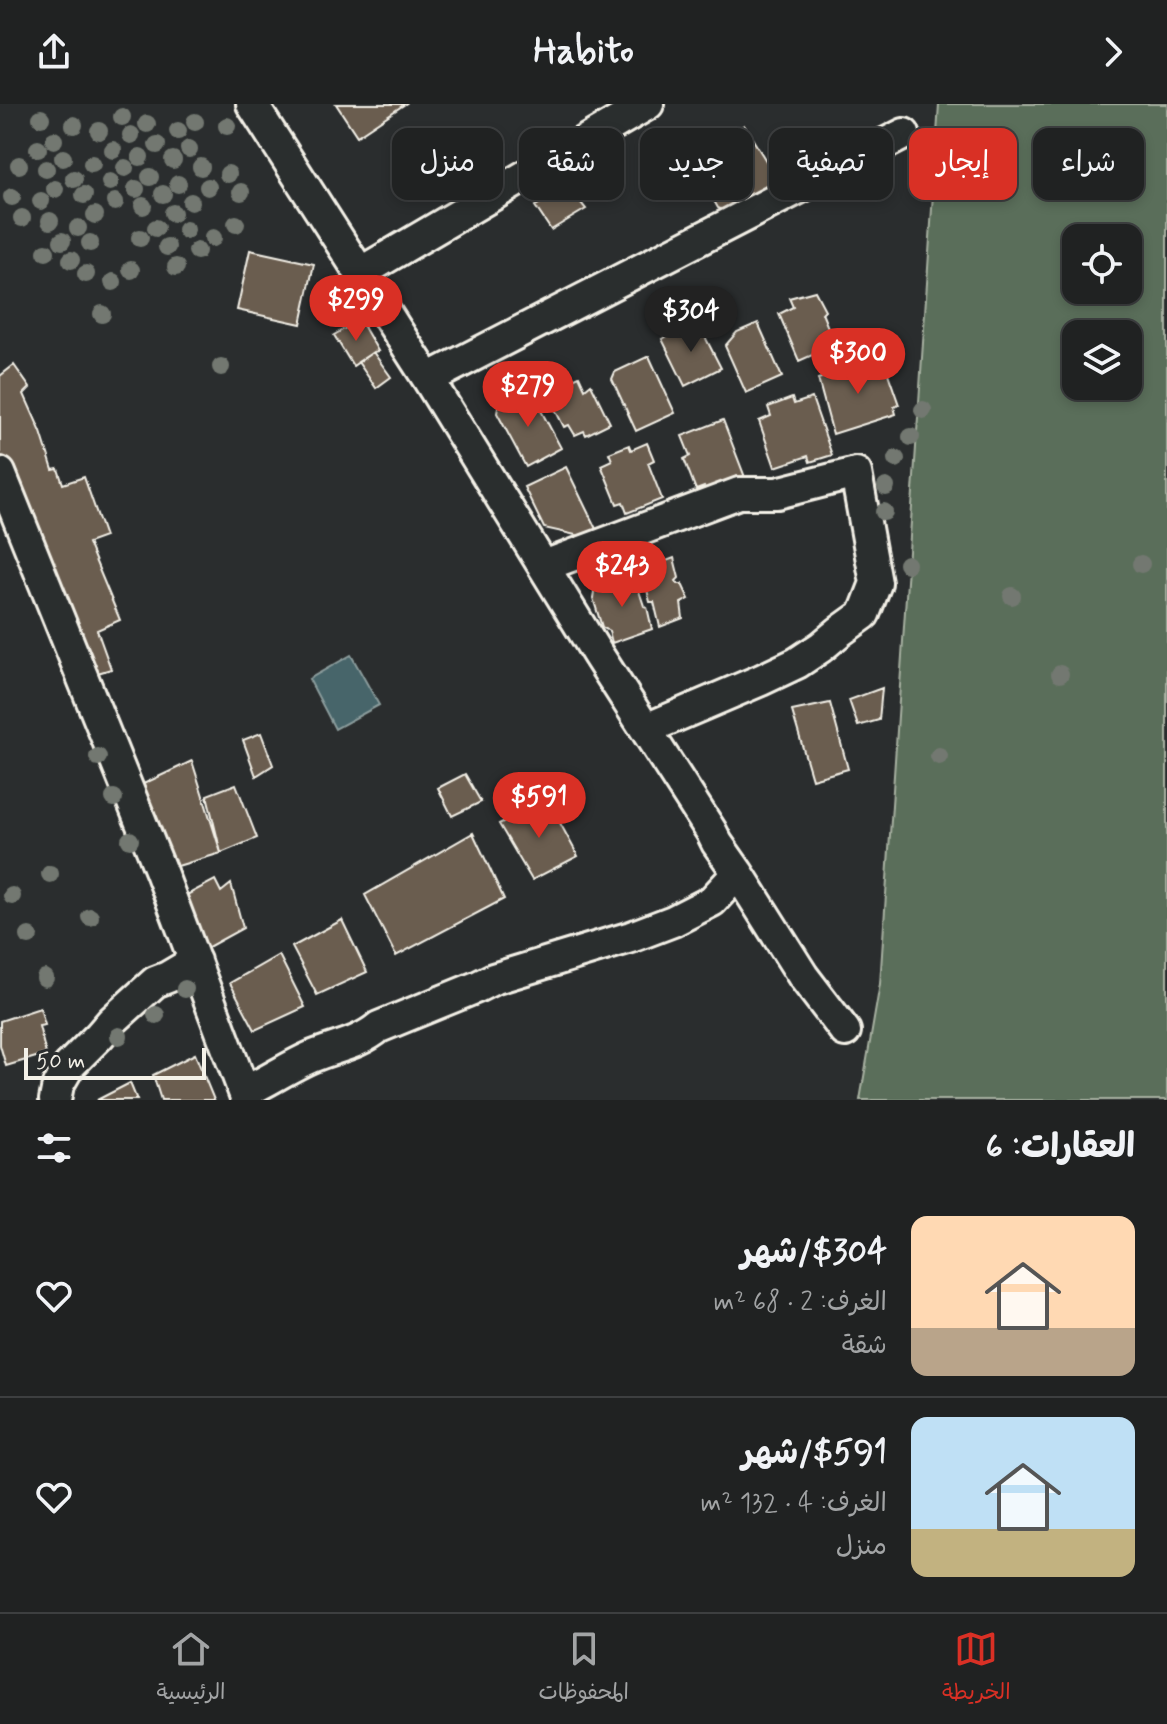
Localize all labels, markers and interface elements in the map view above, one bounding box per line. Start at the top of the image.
text: Habito [533,29,634,76]
icon: share [32,30,76,74]
icon: forward [1091,30,1135,74]
chip: منزل [392,128,503,200]
chip: شقة [519,128,624,200]
chip: جديد [640,128,753,200]
chip: تصفية [769,128,893,200]
chip: إيجار [909,128,1017,200]
chip: شراء [1033,128,1144,200]
map controls [1062,224,1142,400]
button: locate [1062,224,1142,304]
pin: $299 [309,275,403,343]
text: $299 [327,284,385,318]
pin: $304 [644,286,738,354]
text: $304 [662,295,720,329]
button: layers [1062,320,1142,400]
pin: $300 [811,328,905,396]
text: $300 [829,337,887,371]
pin: $279 [481,361,575,429]
text: $279 [501,370,555,404]
pin: $243 [575,541,669,609]
text: $243 [595,550,649,584]
pin: $591 [492,772,586,840]
text: $591 [511,781,567,815]
scale bar [24,1044,206,1080]
text: 50 m [36,1048,85,1076]
text: العقارات: 6 [985,1125,1135,1170]
icon: filters [32,1126,76,1170]
text: $304/شهر [741,1230,887,1275]
icon: home [975,1248,1071,1344]
icon: heart [32,1274,76,1318]
text: الغرف: 2 · 68 m² [714,1286,887,1320]
text: شقة [842,1329,887,1363]
text: $591/شهر [742,1431,887,1476]
icon: home [975,1449,1071,1545]
icon: heart [32,1475,76,1519]
text: الغرف: 4 · 132 m² [701,1487,887,1521]
text: منزل [836,1530,887,1564]
tab: الرئيسية [156,1627,226,1711]
tab: المحفوظات [538,1627,629,1711]
tab: الخريطة [942,1627,1011,1711]

